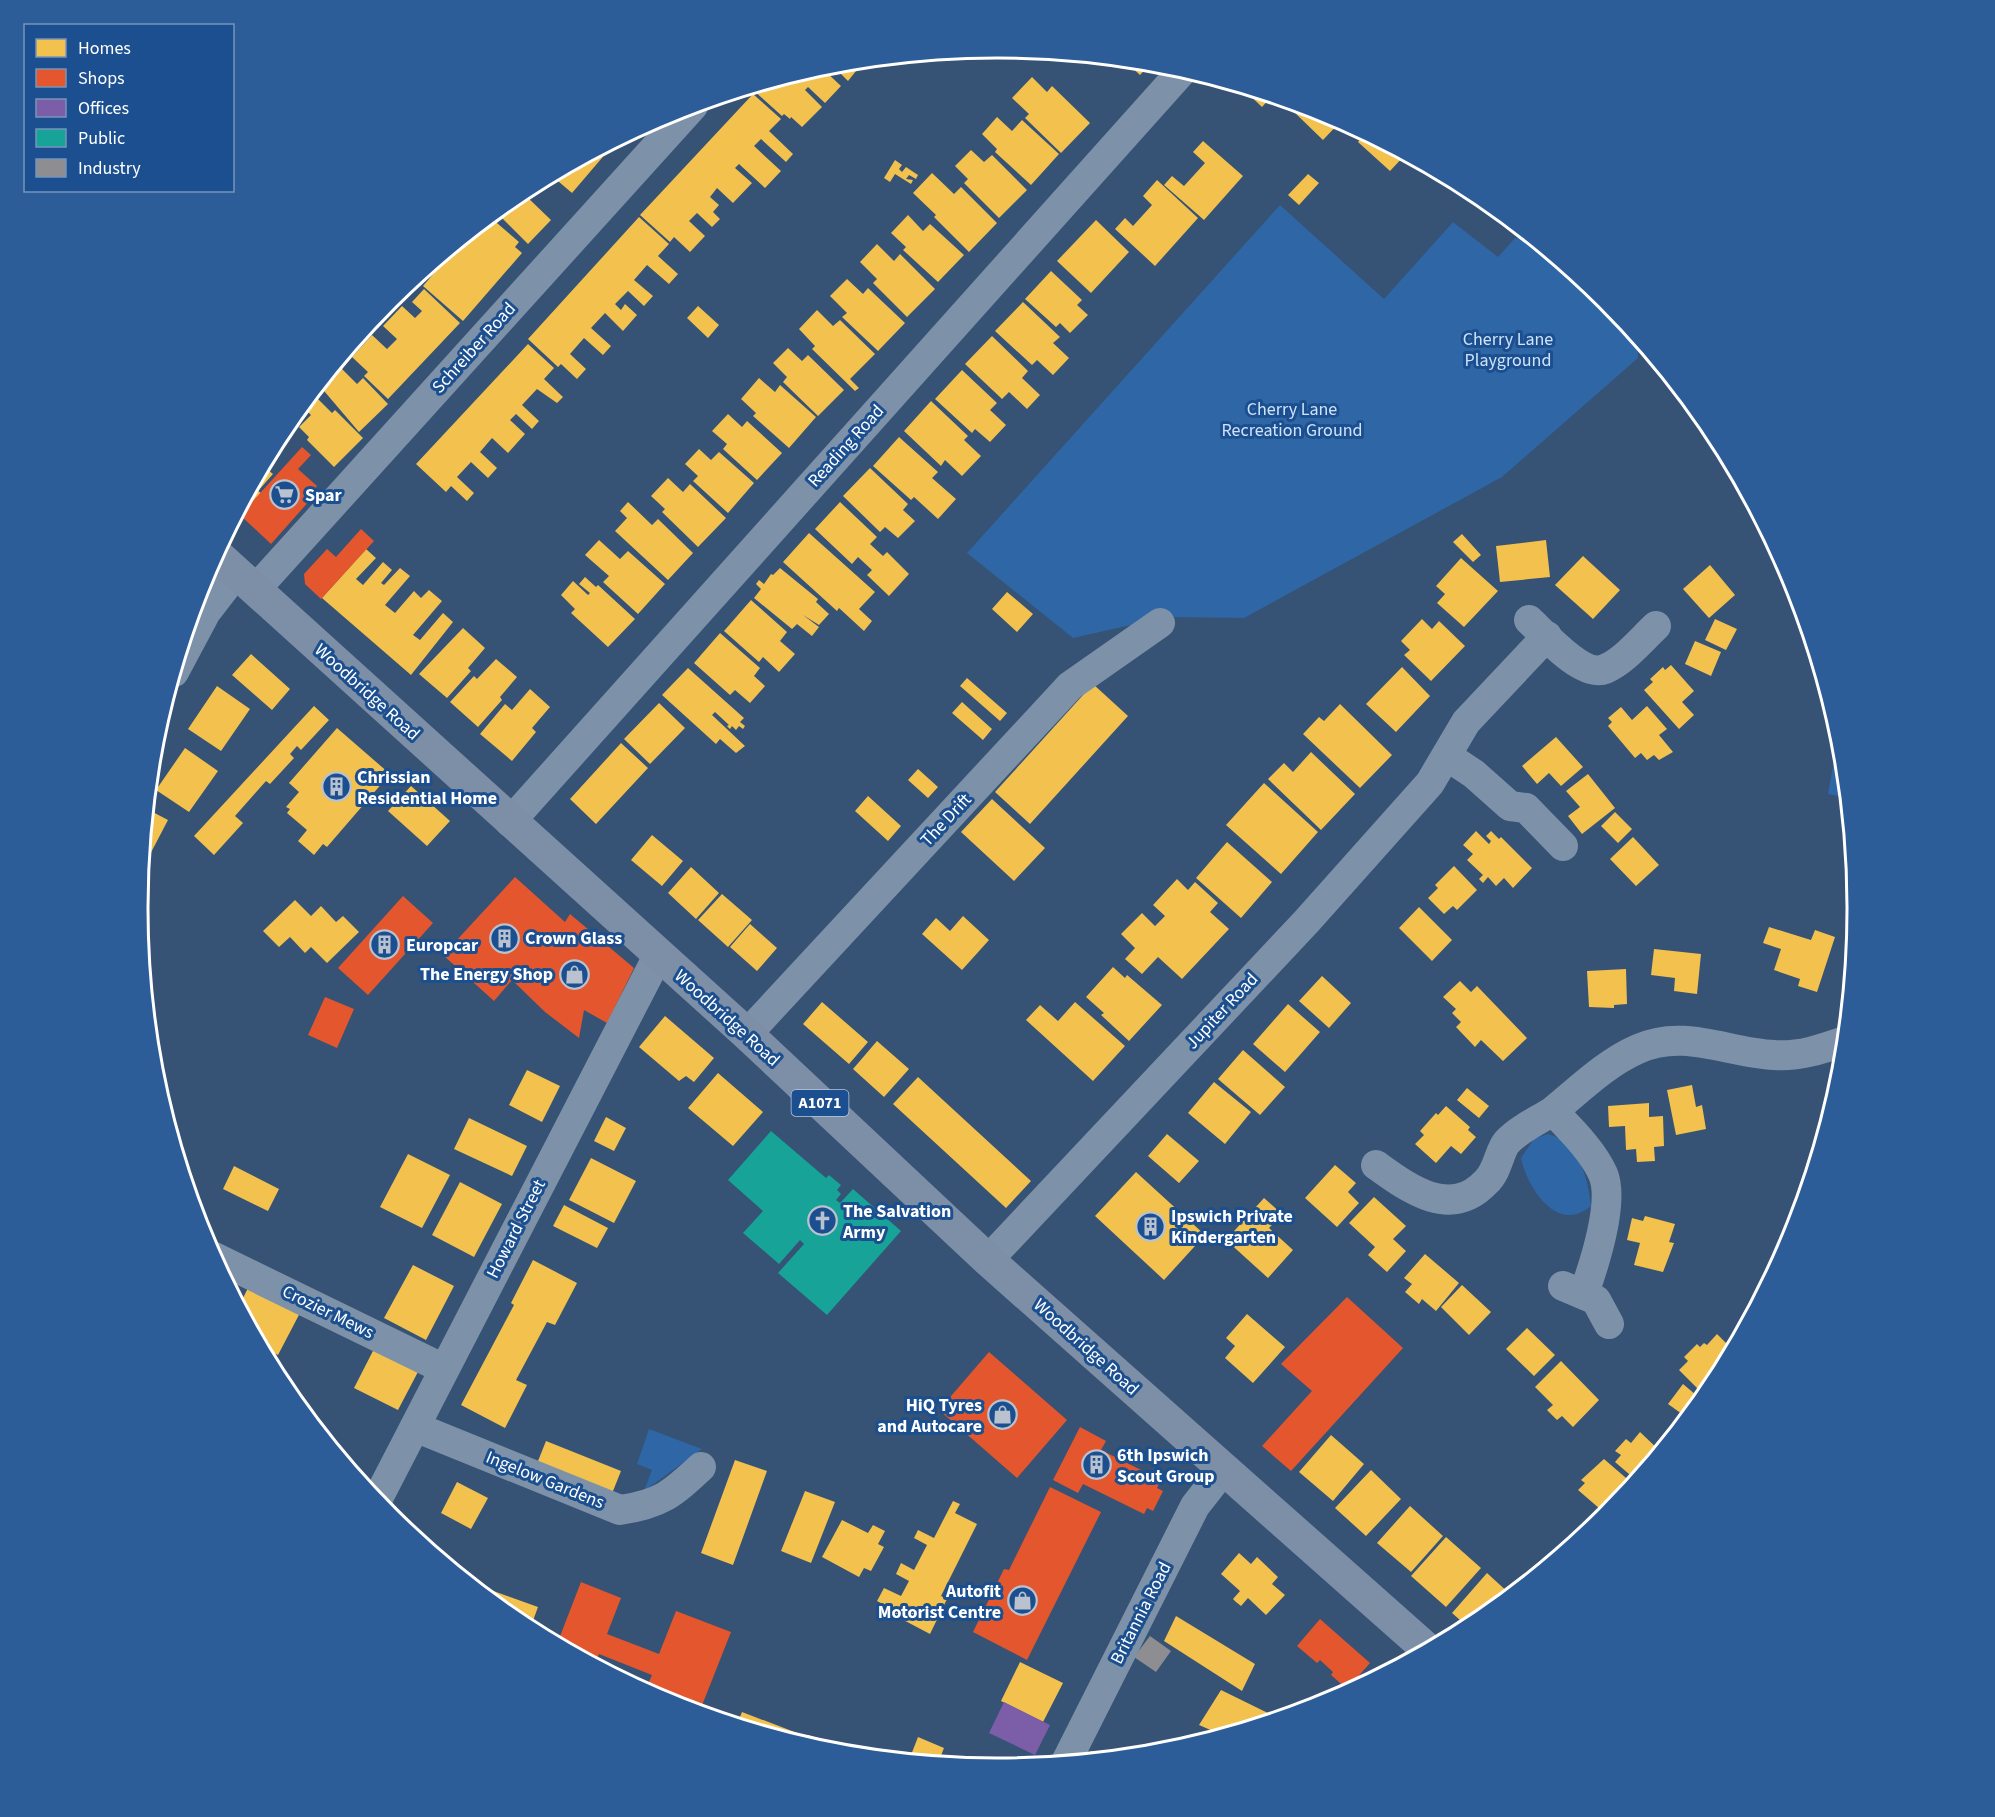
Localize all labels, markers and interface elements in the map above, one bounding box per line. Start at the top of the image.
legend [24,24,234,192]
text: Homes [78,36,131,61]
text: Shops [78,66,125,91]
text: Offices [78,96,129,121]
text: Public [78,126,125,151]
text: Industry [78,156,141,181]
street label: Schreiber Road [426,297,522,399]
park label: Cherry Lane Playground [1463,327,1553,373]
park label: Cherry Lane Recreation Ground [1221,397,1363,443]
street label: Reading Road [802,399,890,493]
supermarket icon: Spar [268,479,300,511]
place label: Spar [305,483,343,508]
street label: Woodbridge Road [309,638,425,746]
place label: Chrissian Residential Home [357,765,497,811]
building icon: Chrissian Residential Home [320,771,352,803]
street label: The Drift [915,788,977,852]
building icon: Crown Glass [488,922,520,954]
place label: Crown Glass [525,926,622,951]
building icon: Europcar [369,929,401,961]
place label: Europcar [406,933,479,958]
shop icon: The Energy Shop [558,958,590,990]
place label: The Energy Shop [420,962,553,987]
street label: Woodbridge Road [669,964,785,1072]
street label: Jupiter Road [1180,967,1264,1055]
road number: A1071 [792,1090,848,1116]
street label: Howard Street [480,1175,552,1283]
place label: The Salvation Army [842,1199,951,1245]
place label: Ipswich Private Kindergarten [1171,1204,1293,1250]
church icon: The Salvation Army [806,1205,838,1237]
building icon: Ipswich Private Kindergarten [1134,1210,1166,1242]
street label: Crozier Mews [278,1279,378,1345]
street label: Woodbridge Road [1028,1293,1144,1401]
place label: HiQ Tyres and Autocare [877,1393,982,1439]
shop icon: HiQ Tyres and Autocare [987,1399,1019,1431]
place label: 6th Ipswich Scout Group [1117,1443,1215,1489]
street label: Ingelow Gardens [482,1445,608,1515]
building icon: 6th Ipswich Scout Group [1080,1449,1112,1481]
street label: Britannia Road [1105,1558,1177,1668]
place label: Autofit Motorist Centre [878,1579,1001,1625]
shop icon: Autofit Motorist Centre [1006,1585,1038,1617]

